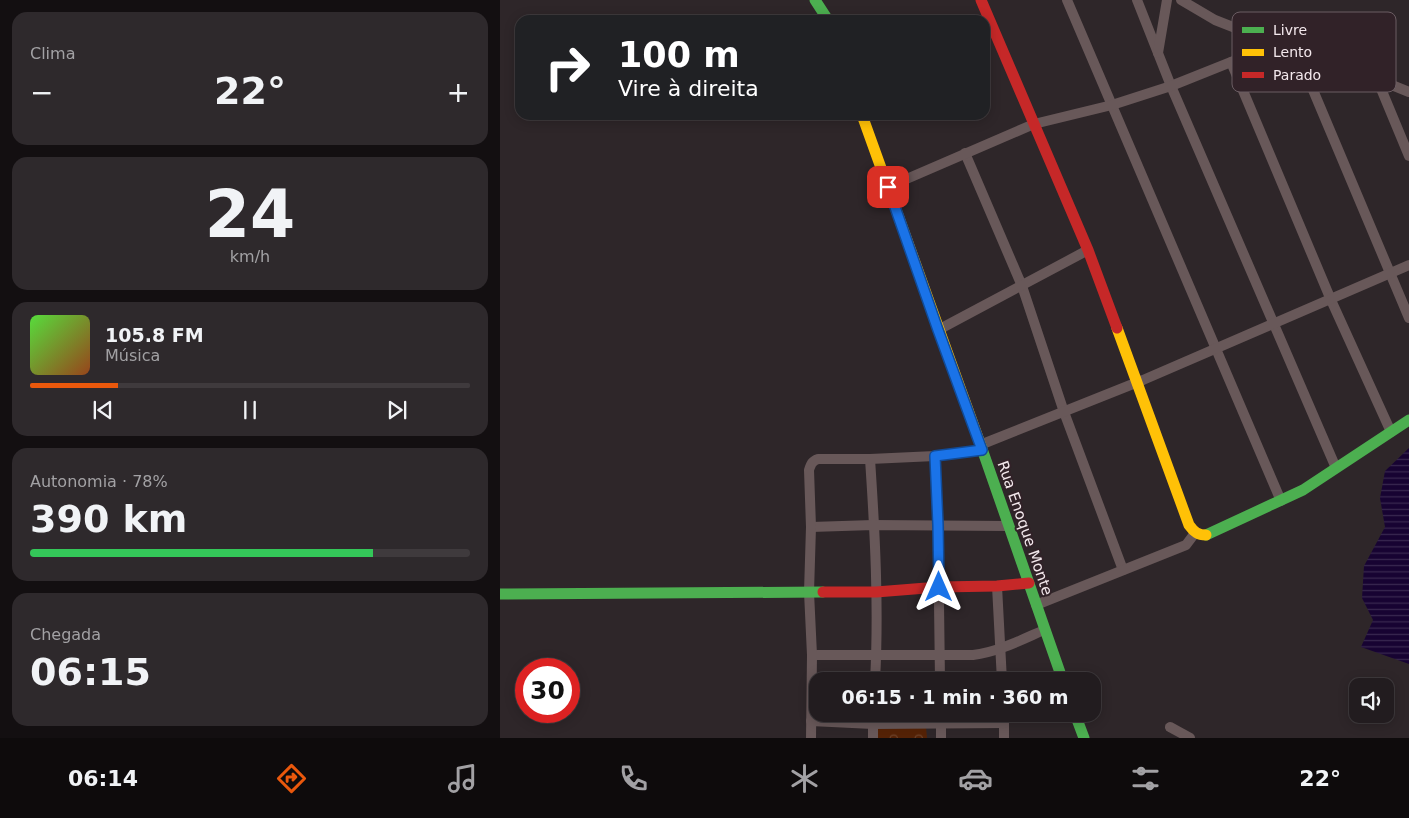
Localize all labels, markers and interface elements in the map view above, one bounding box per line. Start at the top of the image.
legend [1232,12,1396,92]
text: Livre [1273,22,1307,38]
icon: right [535,35,600,100]
text: 100 m [618,35,740,75]
text: Clima [30,44,75,63]
text: Lento [1273,44,1312,60]
text: Parado [1273,67,1321,83]
text: 22° [214,69,286,113]
text: − [30,76,53,109]
text: + [447,76,470,109]
text: Vire à direita [618,76,759,101]
pin [867,166,909,208]
icon: arrive [874,173,902,201]
text: 24 [205,177,295,252]
text: km/h [230,247,270,266]
text: 105.8 FM [105,324,204,346]
text: Música [105,346,160,365]
icon: previous [89,396,117,424]
icon: pause [236,396,264,424]
icon: next [383,396,411,424]
street label: Rua Enoque Monte [994,458,1056,598]
text: Autonomia · 78% [30,472,168,491]
text: 390 km [30,497,187,541]
position arrow [912,560,964,612]
text: Chegada [30,625,101,644]
text: 06:15 [30,650,151,694]
speed limit sign: 30 [515,658,580,723]
map controls [1349,678,1394,723]
button: sound [1349,678,1394,723]
text: 06:15 · 1 min · 360 m [841,686,1069,708]
icon: directions [274,761,309,796]
icon: music [445,761,480,796]
icon: phone [616,761,651,796]
icon: climate [787,761,822,796]
icon: car [958,761,993,796]
icon: filters [1128,761,1163,796]
text: 06:14 [68,766,138,791]
text: 22° [1299,766,1341,791]

